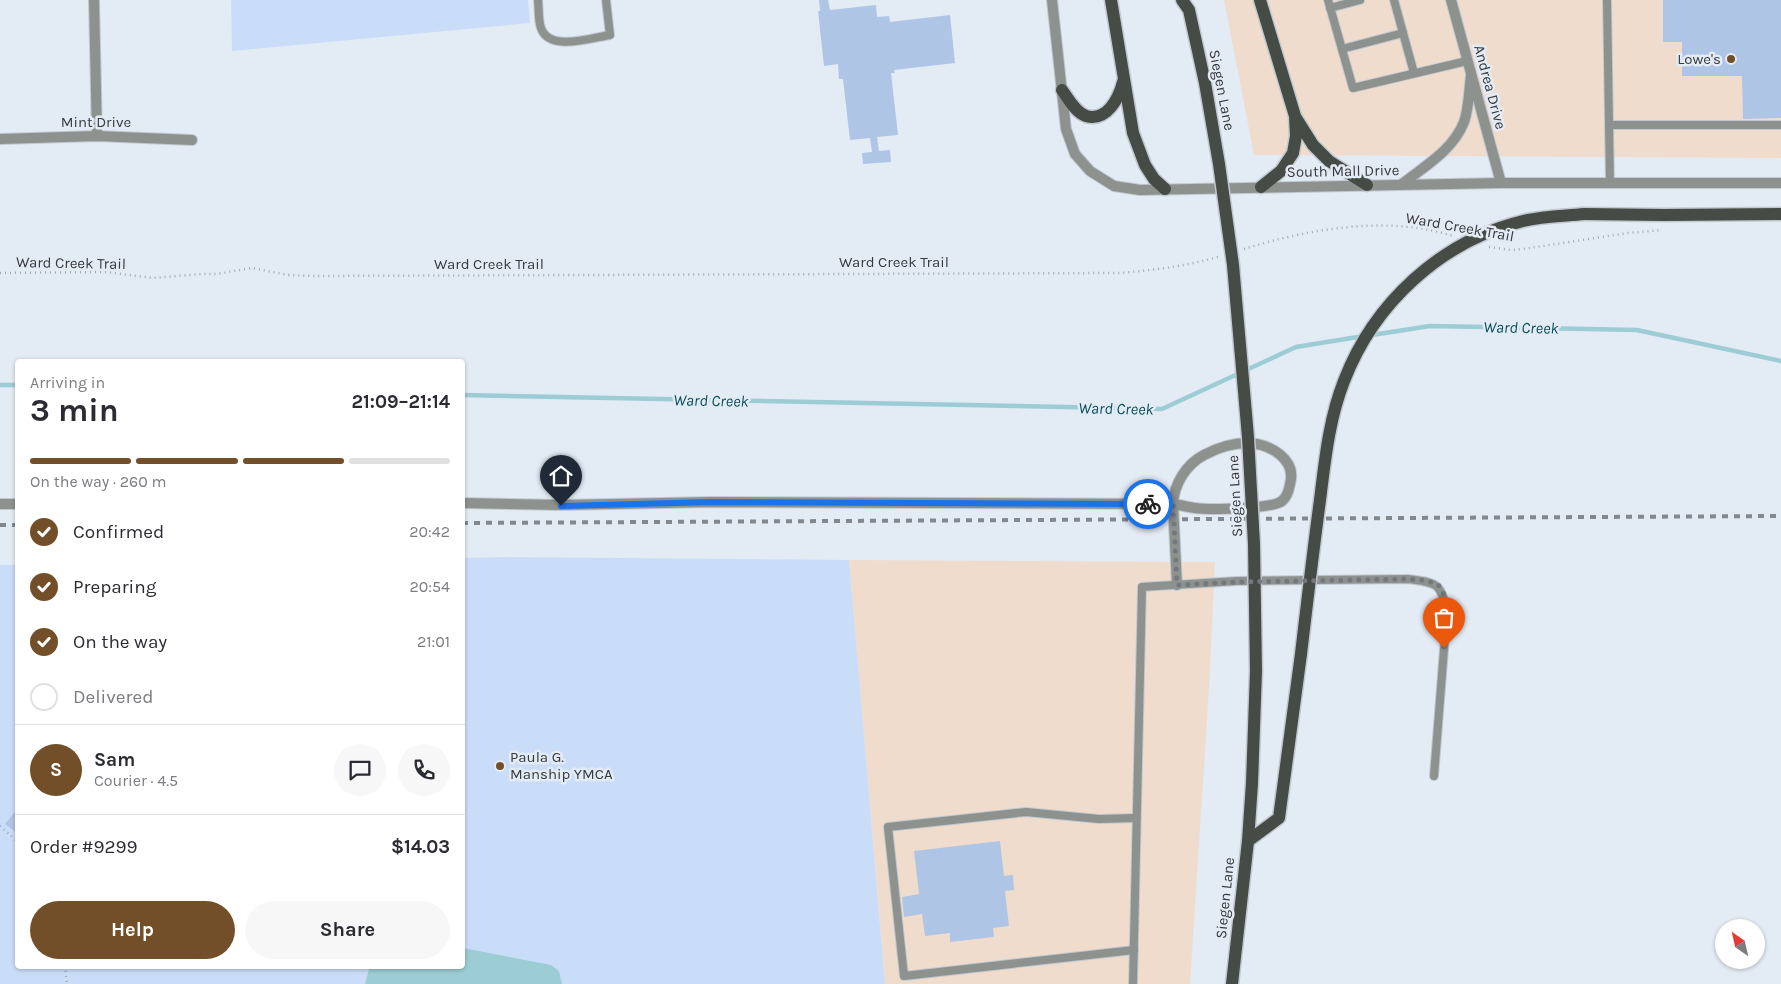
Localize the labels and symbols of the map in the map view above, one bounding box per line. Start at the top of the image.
street label: Andrea Drive [1470,43,1510,131]
street label: Siegen Lane [1205,48,1239,132]
place label: Lowe's [1677,50,1721,68]
marker: Lowe's [1725,53,1737,65]
street label: Mint Drive [61,113,131,131]
street label: South Mall Drive [1287,161,1399,181]
street label: Ward Creek Trail [1404,209,1516,245]
street label: Ward Creek Trail [16,253,126,273]
street label: Ward Creek Trail [839,253,949,271]
street label: Ward Creek Trail [434,255,544,273]
water label: Ward Creek [1483,317,1560,338]
water label: Ward Creek [673,390,750,411]
water label: Ward Creek [1078,398,1155,419]
pin [540,455,582,506]
street label: Siegen Lane [1224,455,1246,537]
courier [1123,479,1173,529]
pin [1423,597,1465,648]
place label: Paula G. Manship YMCA [510,748,613,783]
marker: Paula G. Manship YMCA [494,760,506,772]
street label: Siegen Lane [1212,856,1238,940]
north arrow [1715,919,1765,969]

